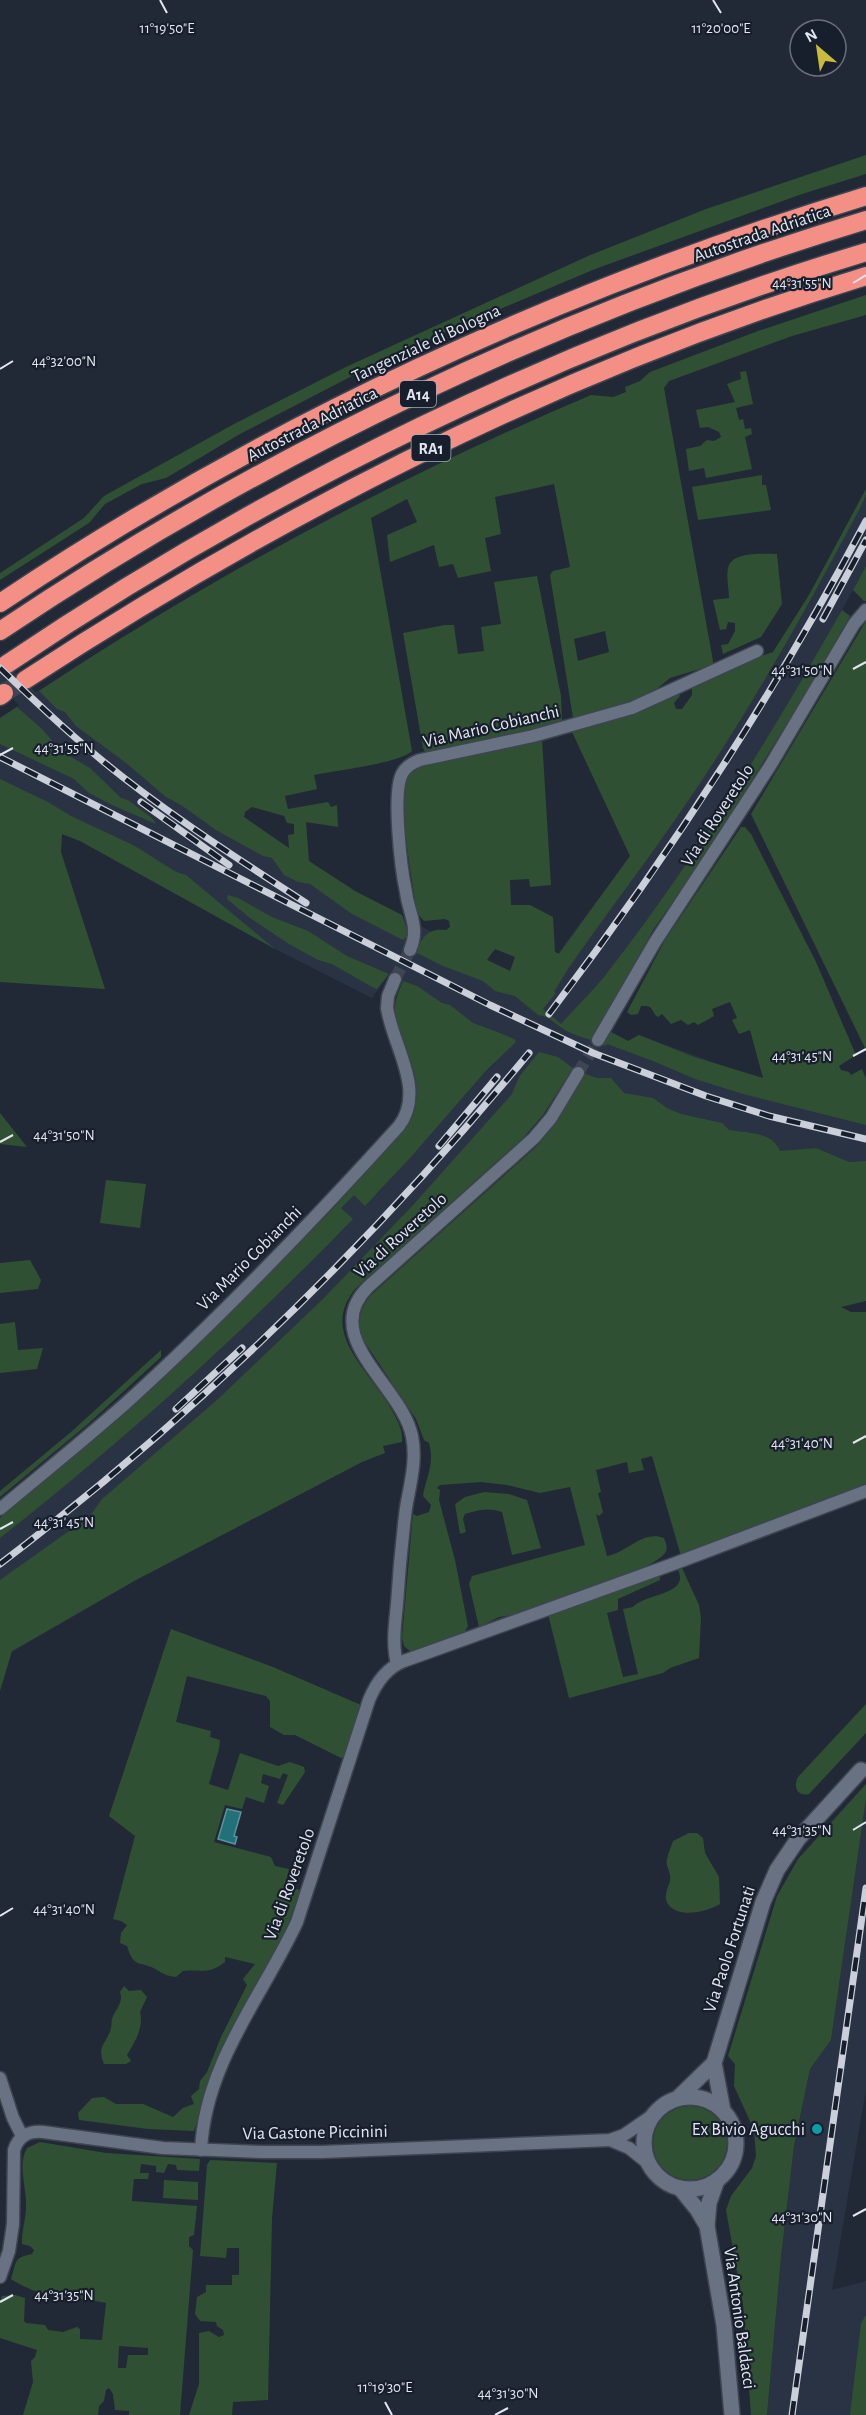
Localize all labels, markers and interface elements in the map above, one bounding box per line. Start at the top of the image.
north arrow [788,18,848,78]
text: 11°19'50"E [139,21,195,36]
text: 11°20'00"E [691,21,751,36]
text: N [802,26,820,45]
street label: Autostrada Adriatica [692,202,833,266]
text: 44°31'55"N [772,276,832,291]
street label: Tangenziale di Bologna [349,302,504,386]
text: 44°32'00"N [32,354,96,369]
road number: A14 [400,381,436,407]
street label: Autostrada Adriatica [244,384,380,465]
road number: RA1 [412,435,450,461]
text: 44°31'50"N [771,663,833,678]
street label: Via Mario Cobianchi [421,703,561,751]
text: 44°31'55"N [34,741,94,756]
street label: Via di Roveretolo [678,761,758,870]
text: 44°31'45"N [772,1049,832,1064]
text: 44°31'50"N [33,1128,95,1143]
street label: Via di Roveretolo [351,1190,451,1282]
street label: Via Mario Cobianchi [194,1203,305,1314]
text: 44°31'40"N [771,1436,833,1451]
text: 44°31'45"N [34,1515,94,1530]
text: 44°31'35"N [772,1823,832,1838]
street label: Via di Roveretolo [261,1826,319,1943]
street label: Via Paolo Fortunati [701,1884,759,2015]
text: 44°31'40"N [33,1902,95,1917]
place label: Ex Bivio Agucchi [692,2121,805,2139]
marker: Ex Bivio Agucchi [810,2122,824,2136]
street label: Via Gastone Piccinini [242,2123,388,2143]
text: 44°31'30"N [771,2210,833,2225]
street label: Via Antonio Baldacci [720,2246,758,2390]
text: 44°31'35"N [34,2288,94,2303]
text: 11°19'30"E [358,2380,412,2395]
text: 44°31'30"N [477,2386,539,2401]

